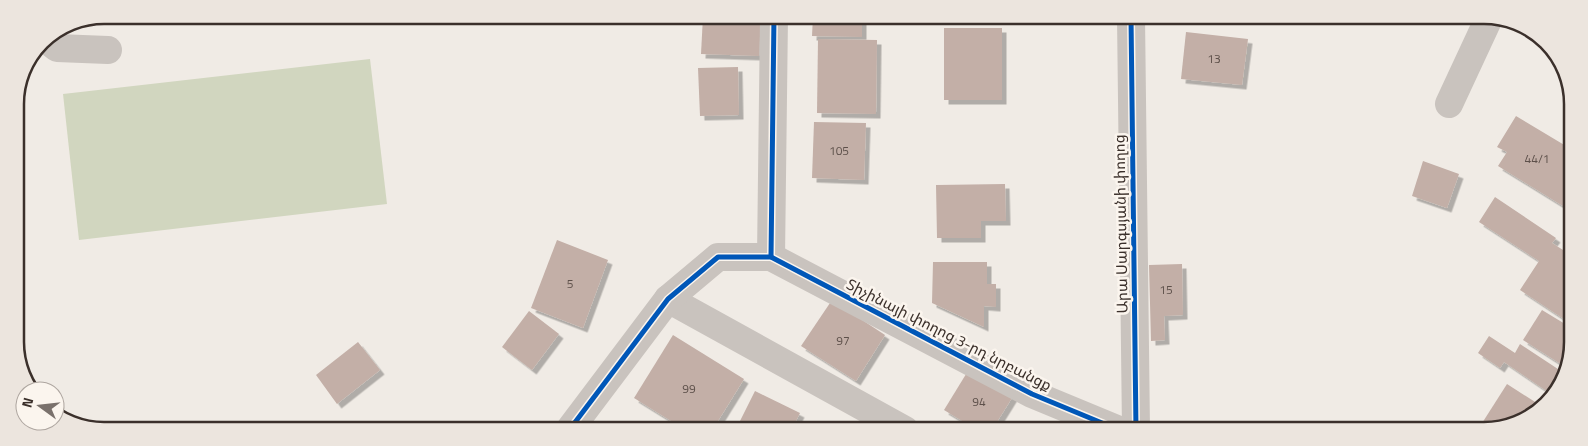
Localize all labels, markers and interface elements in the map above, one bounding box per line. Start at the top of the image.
house number: 13 [1207,49,1221,68]
street label: Արա Սարգսյանի փողոց [1107,134,1134,314]
house number: 105 [829,141,849,160]
house number: 44/1 [1524,149,1550,168]
street label: Տիչինայի փողոց 3-րդ նրբանցք [842,273,1056,397]
house number: 5 [567,274,574,293]
house number: 15 [1159,280,1173,299]
house number: 97 [836,331,850,350]
house number: 99 [682,379,696,398]
north arrow [15,381,65,431]
house number: 94 [972,392,986,411]
text: N [16,395,38,410]

